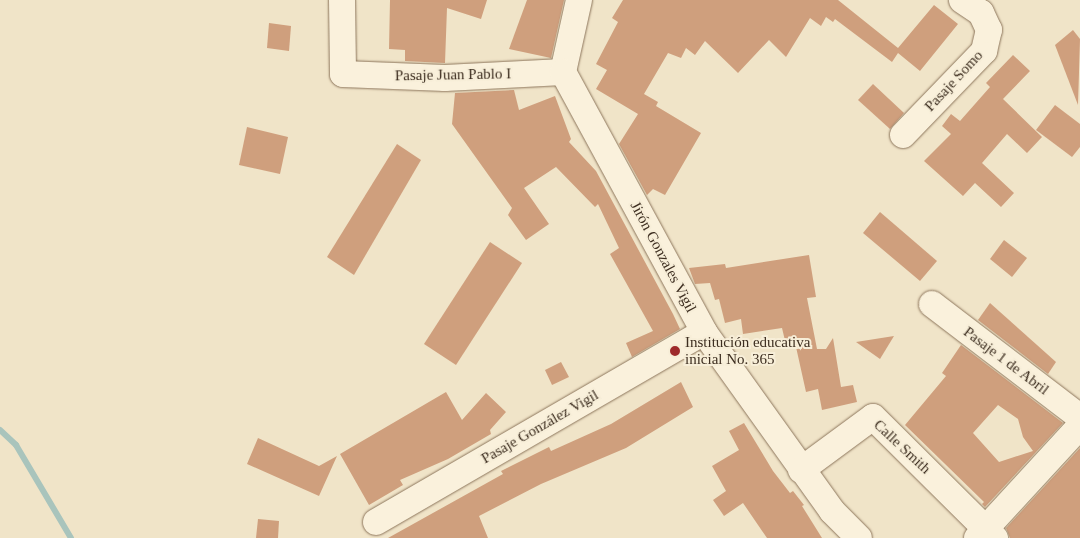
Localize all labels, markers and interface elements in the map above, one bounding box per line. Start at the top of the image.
street label: Pasaje Somo [921,47,987,115]
street label: Pasaje Juan Pablo I [395,65,511,85]
street label: Jirón Gonzales Vigil [626,198,700,316]
street label: Pasaje 1 de Abril [959,323,1053,399]
place label: Institución educativa inicial No. 365 [685,333,810,368]
marker: Institución educativa inicial No. 365 [669,345,681,357]
street label: Pasaje González Vigil [478,386,602,468]
street label: Calle Smith [870,416,934,478]

